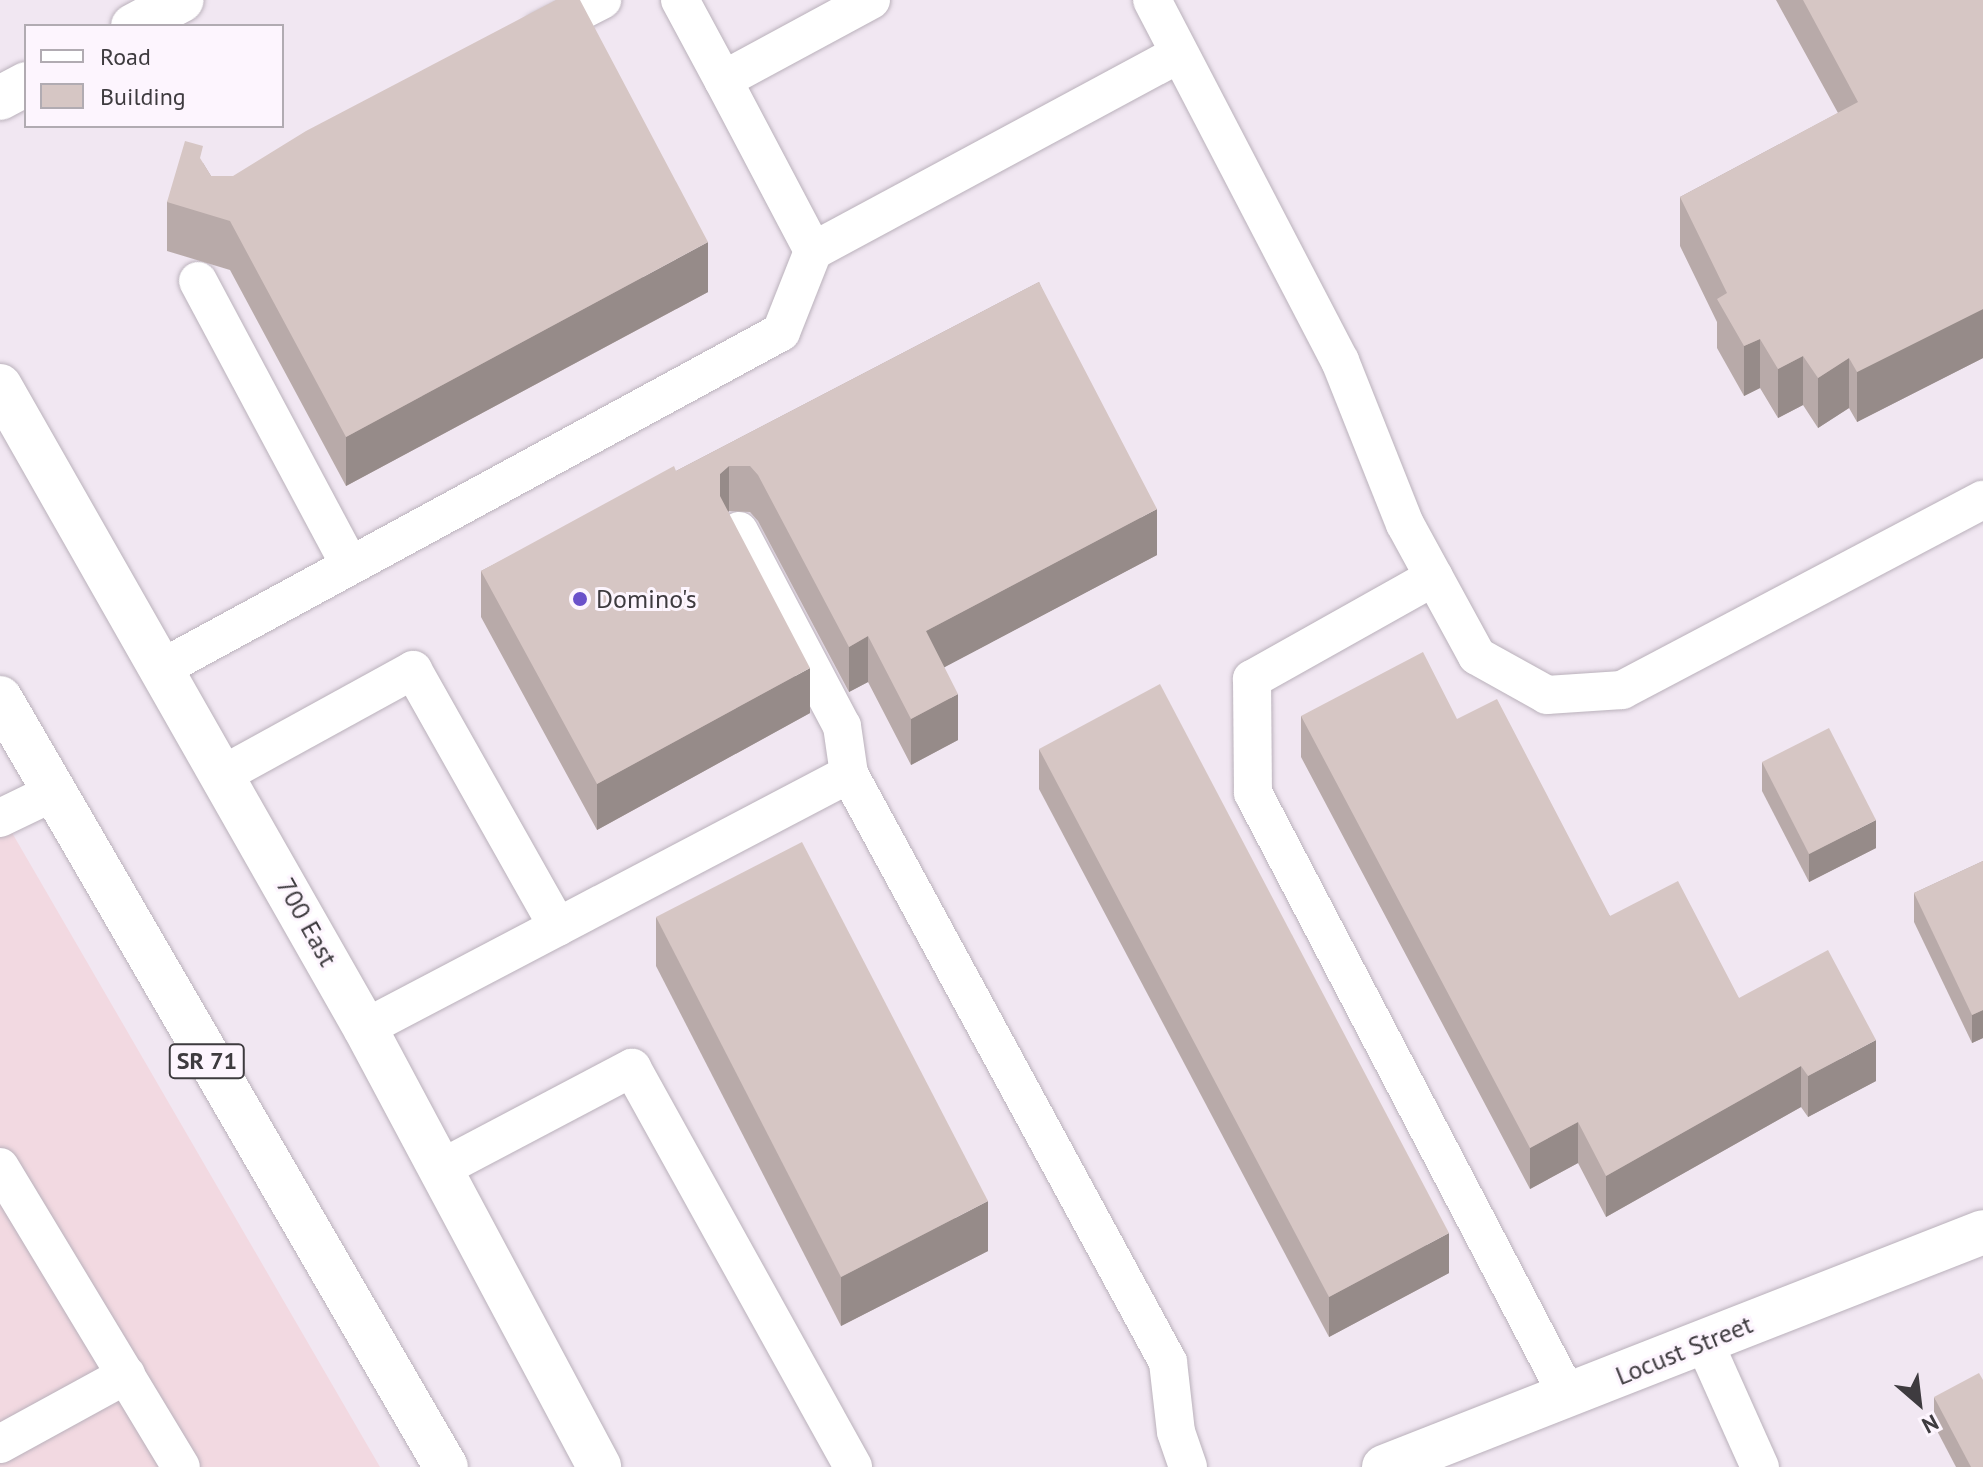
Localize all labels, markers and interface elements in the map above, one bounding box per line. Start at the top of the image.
legend [24,24,284,128]
text: Road [100,41,151,72]
text: Building [100,81,186,112]
place label: Domino's [596,583,697,615]
marker: Domino's [571,590,589,608]
street label: 700 East [270,872,344,972]
road number: SR 71 [167,1041,247,1081]
street label: Locust Street [1611,1308,1757,1392]
north arrow [1879,1363,1959,1443]
text: N [1917,1408,1943,1440]

